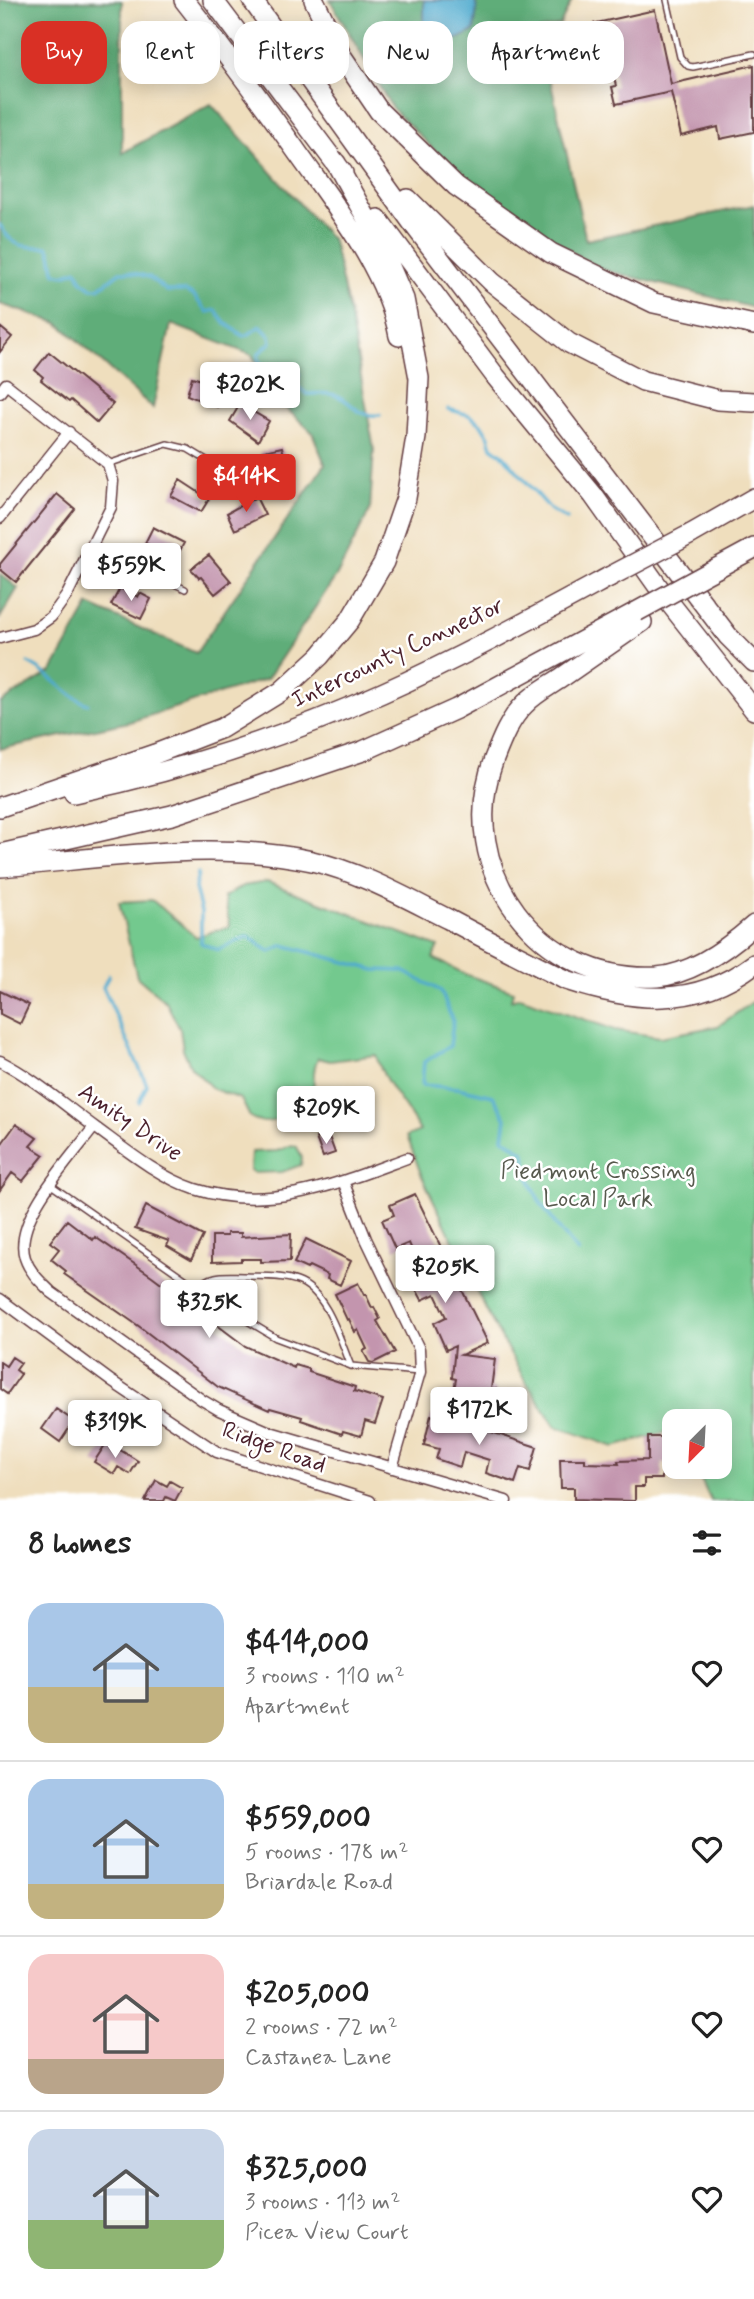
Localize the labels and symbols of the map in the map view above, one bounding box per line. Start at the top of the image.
pin: $202K [201,362,299,422]
pin: $414K [197,454,295,514]
pin: $559K [82,544,180,603]
street label: Intercounty Connector [287,590,509,716]
street label: Amity Drive [72,1077,188,1169]
pin: $209K [277,1086,375,1146]
park label: Piedmont Crossing Local Park [500,1156,696,1215]
pin: $205K [396,1246,494,1305]
pin: $325K [160,1280,258,1340]
pin: $172K [430,1388,528,1447]
pin: $319K [66,1400,164,1460]
north arrow [662,1409,732,1479]
street label: Ridge Road [217,1415,330,1483]

